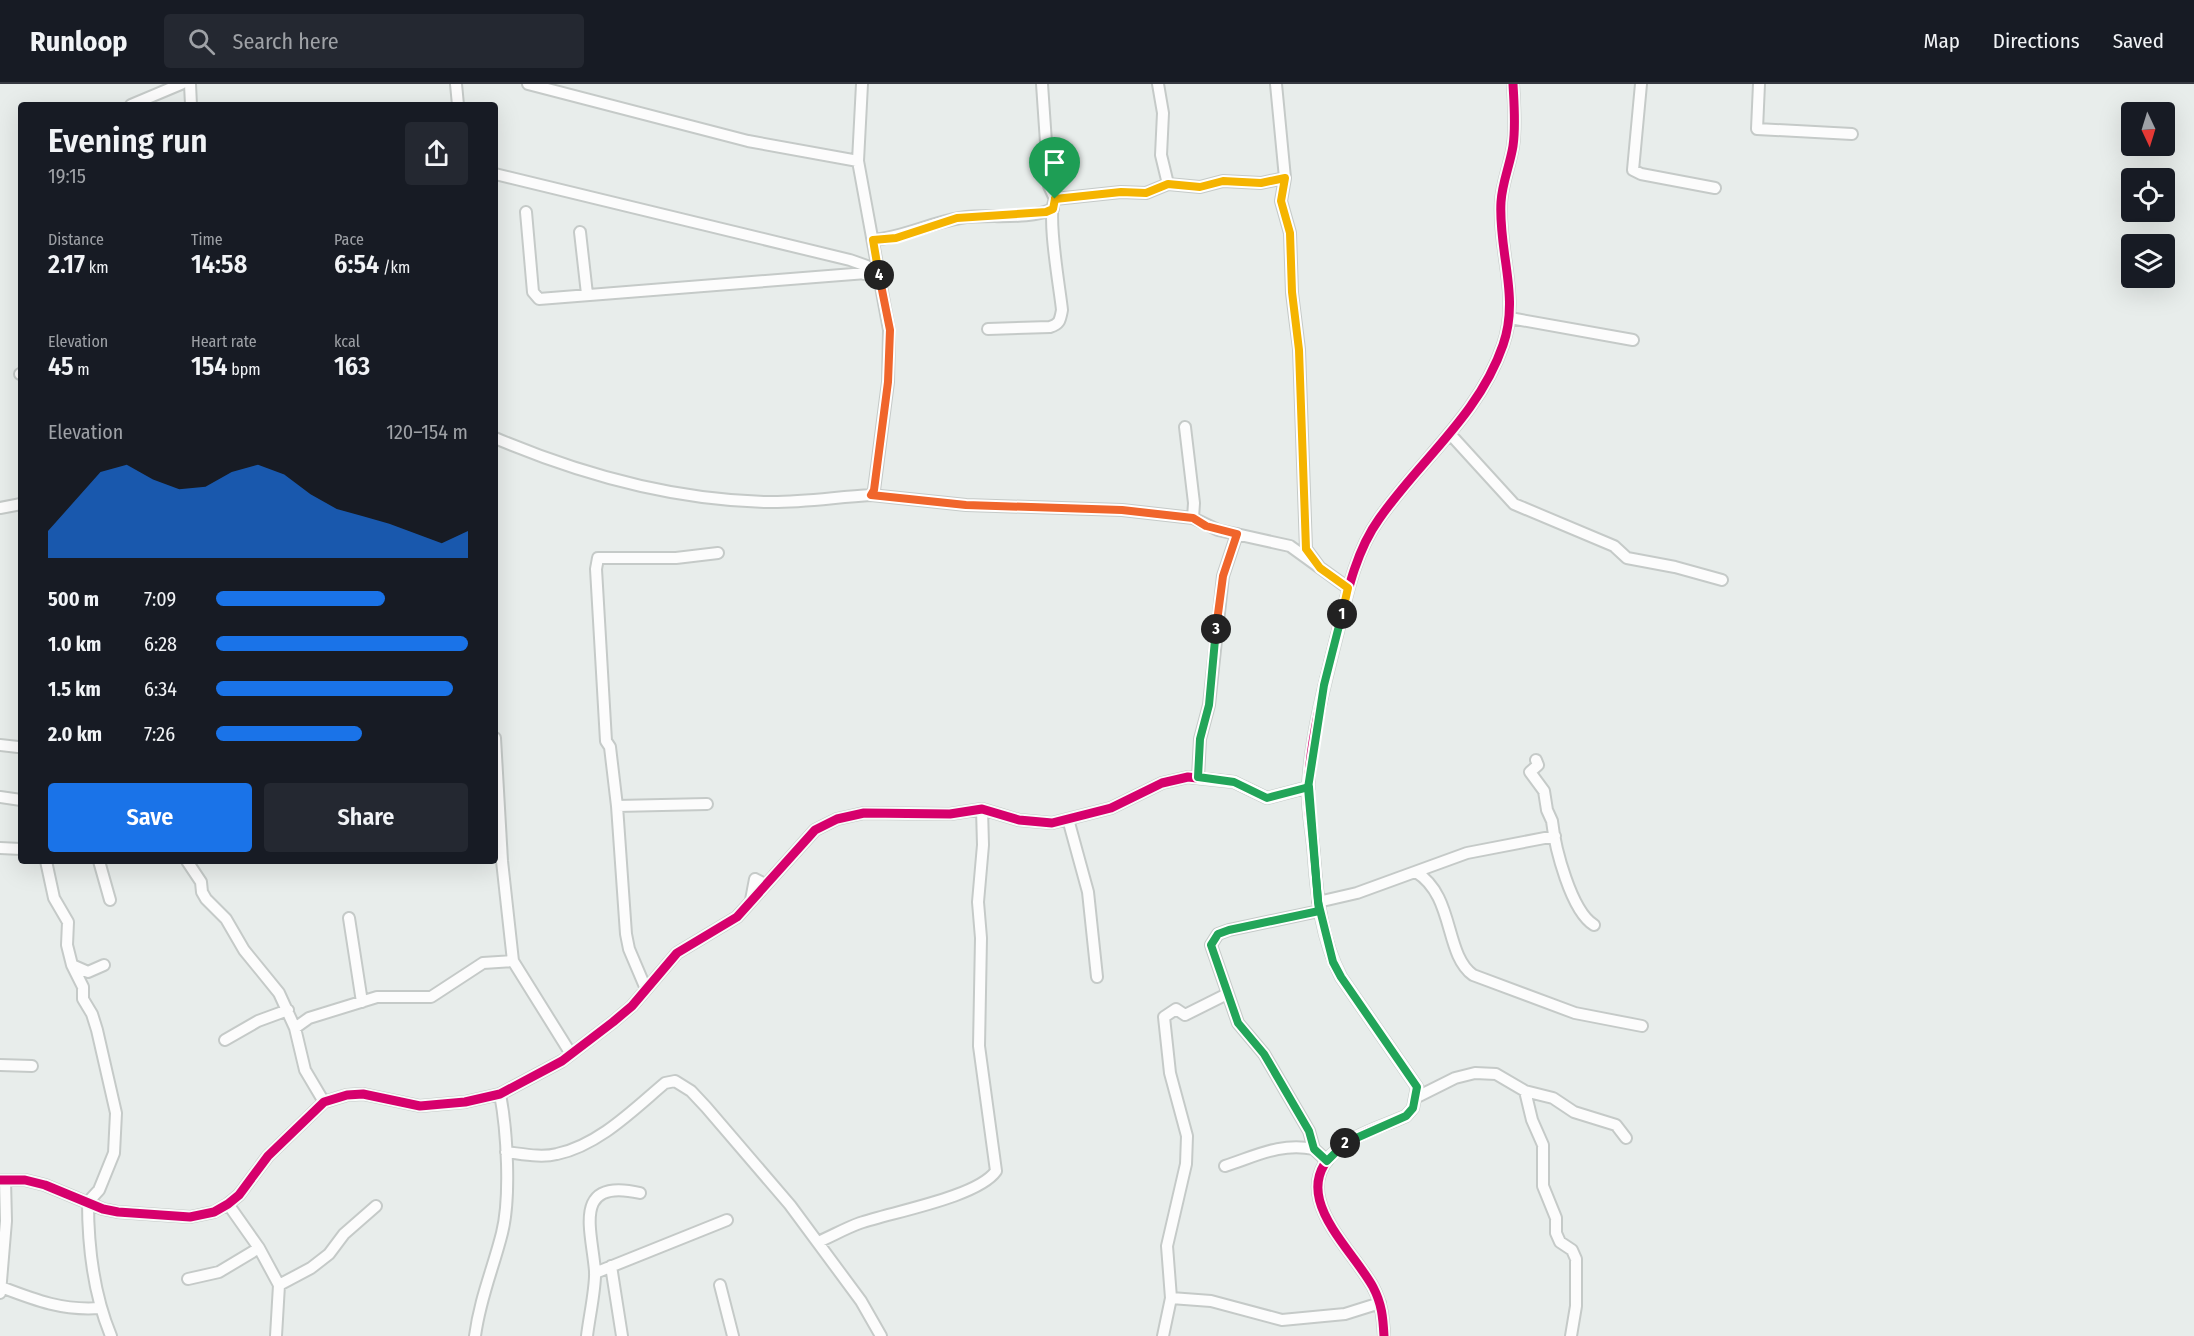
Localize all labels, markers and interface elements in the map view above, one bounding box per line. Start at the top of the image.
search box [164,14,584,68]
text: Runloop [30,25,128,58]
icon: search [185,25,218,58]
text: Search here [233,28,339,55]
text: Map [1923,28,1960,54]
text: Directions [1993,28,2080,54]
text: Saved [2113,28,2164,54]
north arrow [2121,102,2175,156]
map controls [2121,102,2175,288]
text: Evening run [48,121,208,161]
button: share [405,122,468,185]
pin [1029,137,1080,199]
icon: arrive [1038,146,1071,179]
text: 19:15 [48,164,86,188]
button: locate [2121,168,2175,222]
text: Distance [48,230,104,249]
text: Time [191,230,223,249]
text: Pace [334,230,364,249]
button: layers [2121,234,2175,288]
text: 2.17 [48,249,85,280]
text: 14:58 [191,249,247,280]
text: 6:54 [334,249,379,280]
text: km [85,258,109,277]
text: /km [379,258,410,277]
pin: 4 [864,260,894,290]
text: 4 [875,265,883,284]
text: Elevation [48,332,108,351]
text: Heart rate [191,332,257,351]
text: kcal [334,332,360,351]
text: 45 [48,351,73,382]
text: 154 [191,351,228,382]
text: 163 [334,351,370,382]
text: m [73,360,90,379]
text: bpm [228,360,261,379]
text: Elevation [48,420,123,444]
text: 120–154 m [386,420,468,444]
text: 500 m [48,587,99,611]
text: 7:09 [144,587,176,611]
pin: 1 [1327,599,1357,629]
text: 1 [1339,604,1345,623]
pin: 3 [1201,614,1231,644]
text: 3 [1212,619,1220,638]
text: 1.0 km [48,632,101,656]
text: 6:28 [144,632,177,656]
text: 1.5 km [48,677,101,701]
text: 6:34 [144,677,177,701]
text: 2.0 km [48,722,102,746]
text: 7:26 [144,722,175,746]
button: Save [48,783,252,852]
button: Share [264,783,468,852]
pin: 2 [1330,1128,1360,1158]
text: 2 [1341,1133,1349,1152]

